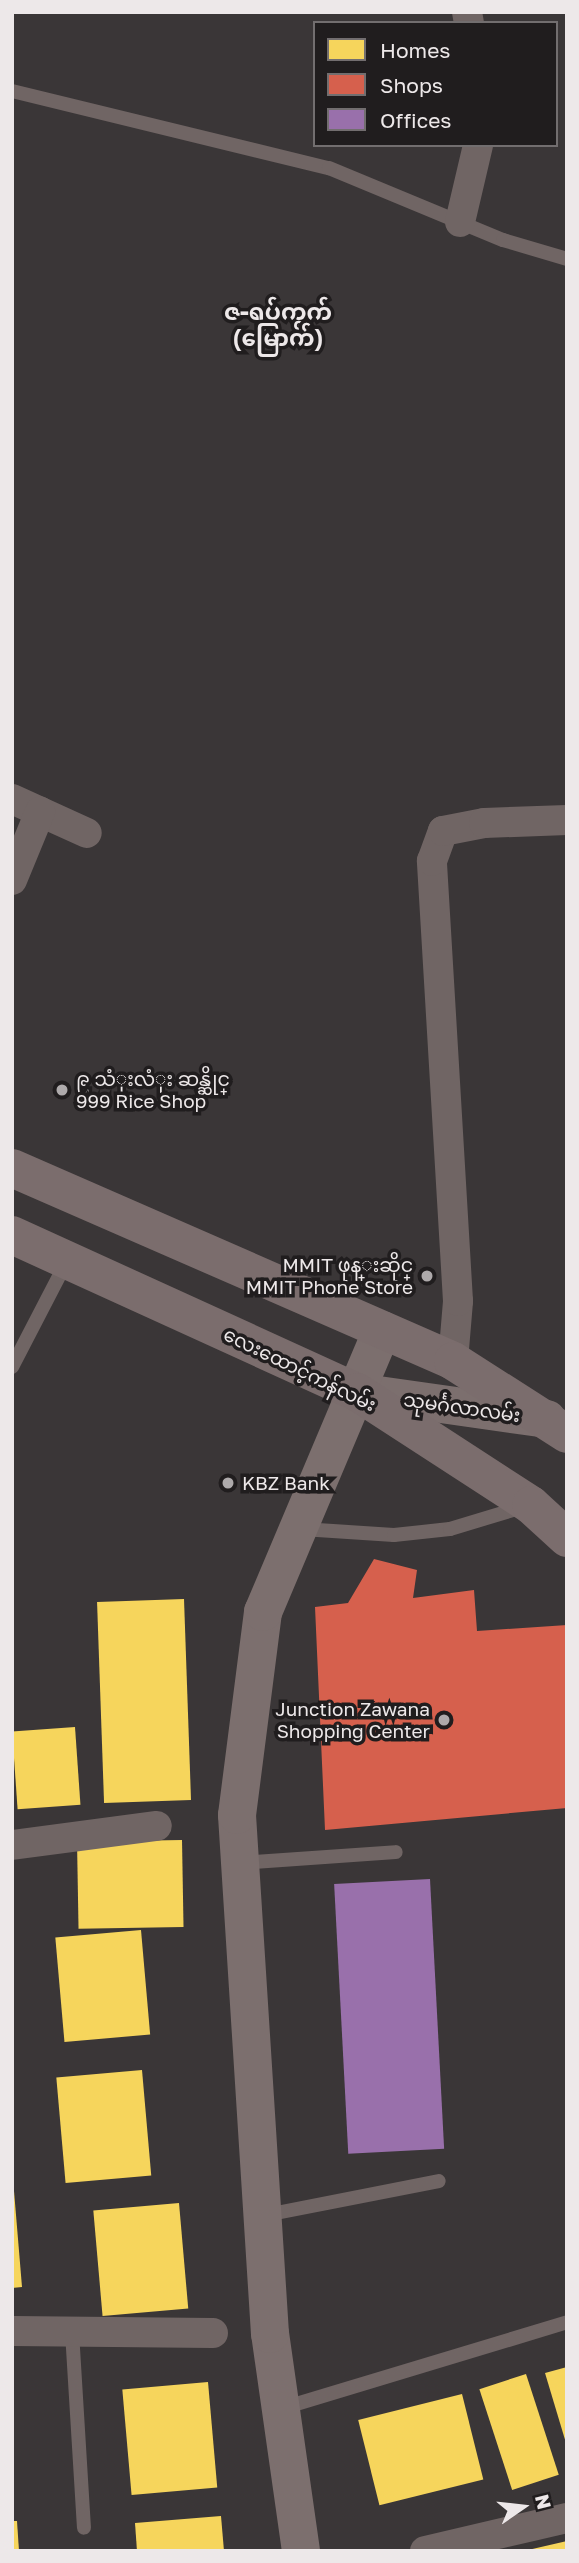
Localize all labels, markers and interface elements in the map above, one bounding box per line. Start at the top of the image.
legend [313,21,558,147]
text: Homes [380,37,450,63]
text: Shops [380,72,443,98]
text: Offices [380,107,451,133]
district label: ဇ-ရပ်ကွက် (မြောက်) [224,297,332,351]
place label: ၉ သံုးလံုး ဆန္ဆိုင္ 999 Rice Shop [76,1068,230,1112]
marker: ၉ သံုးလံုး ဆန္ဆိုင္ 999 Rice Shop [54,1082,70,1098]
place label: MMIT ဖုန္းဆိုင္ MMIT Phone Store [246,1254,413,1298]
marker: MMIT ဖုန္းဆိုင္ MMIT Phone Store [419,1268,435,1284]
street label: လေးထောင့်ကန်လမ်း [220,1322,380,1416]
street label: သုမင်္ဂလာလမ်း [402,1388,522,1426]
place label: KBZ Bank [242,1472,330,1494]
marker: KBZ Bank [220,1475,236,1491]
place label: Junction Zawana Shopping Center [275,1698,430,1742]
marker: Junction Zawana Shopping Center [436,1712,452,1728]
north arrow [488,2472,558,2542]
text: N [531,2492,557,2512]

